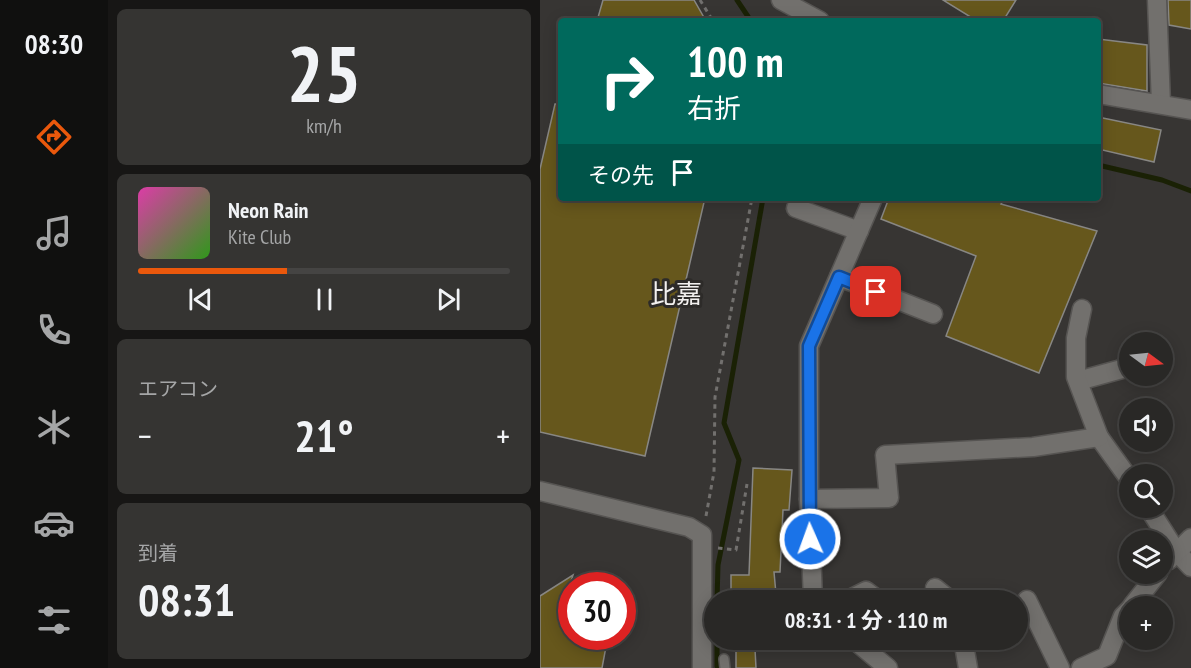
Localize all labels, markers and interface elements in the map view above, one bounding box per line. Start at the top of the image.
text: 25 [287,23,361,124]
text: 08:30 [25,27,83,61]
text: 100 m [687,34,784,89]
icon: right [588,42,666,120]
text: 右折 [687,91,741,125]
text: km/h [306,113,342,139]
icon: directions [33,116,75,158]
icon: arrive [666,156,699,189]
text: その先 [588,161,654,189]
text: Neon Rain [228,196,308,224]
icon: music [33,212,75,254]
text: Kite Club [228,224,291,250]
pin [850,266,901,317]
icon: arrive [859,275,892,308]
district label: 比嘉 [650,277,702,310]
icon: previous [184,283,217,316]
icon: pause [308,283,341,316]
icon: next [432,283,465,316]
icon: phone [33,309,75,351]
north arrow [1119,332,1173,386]
map controls [1119,332,1173,650]
text: エアコン [138,376,218,402]
button: sound [1119,398,1173,452]
icon: climate [33,406,75,448]
text: 21° [294,406,354,464]
text: − [138,414,152,457]
text: + [496,414,510,457]
button: search [1119,464,1173,518]
icon: car [33,502,75,544]
position arrow [778,507,842,571]
button: layers [1119,530,1173,584]
text: 到着 [138,540,178,566]
text: 08:31 [138,570,235,628]
speed limit sign: 30 [558,572,636,650]
button: + [1119,596,1173,650]
icon: filters [33,599,75,641]
text: 08:31 · 1 分 · 110 m [785,606,947,634]

